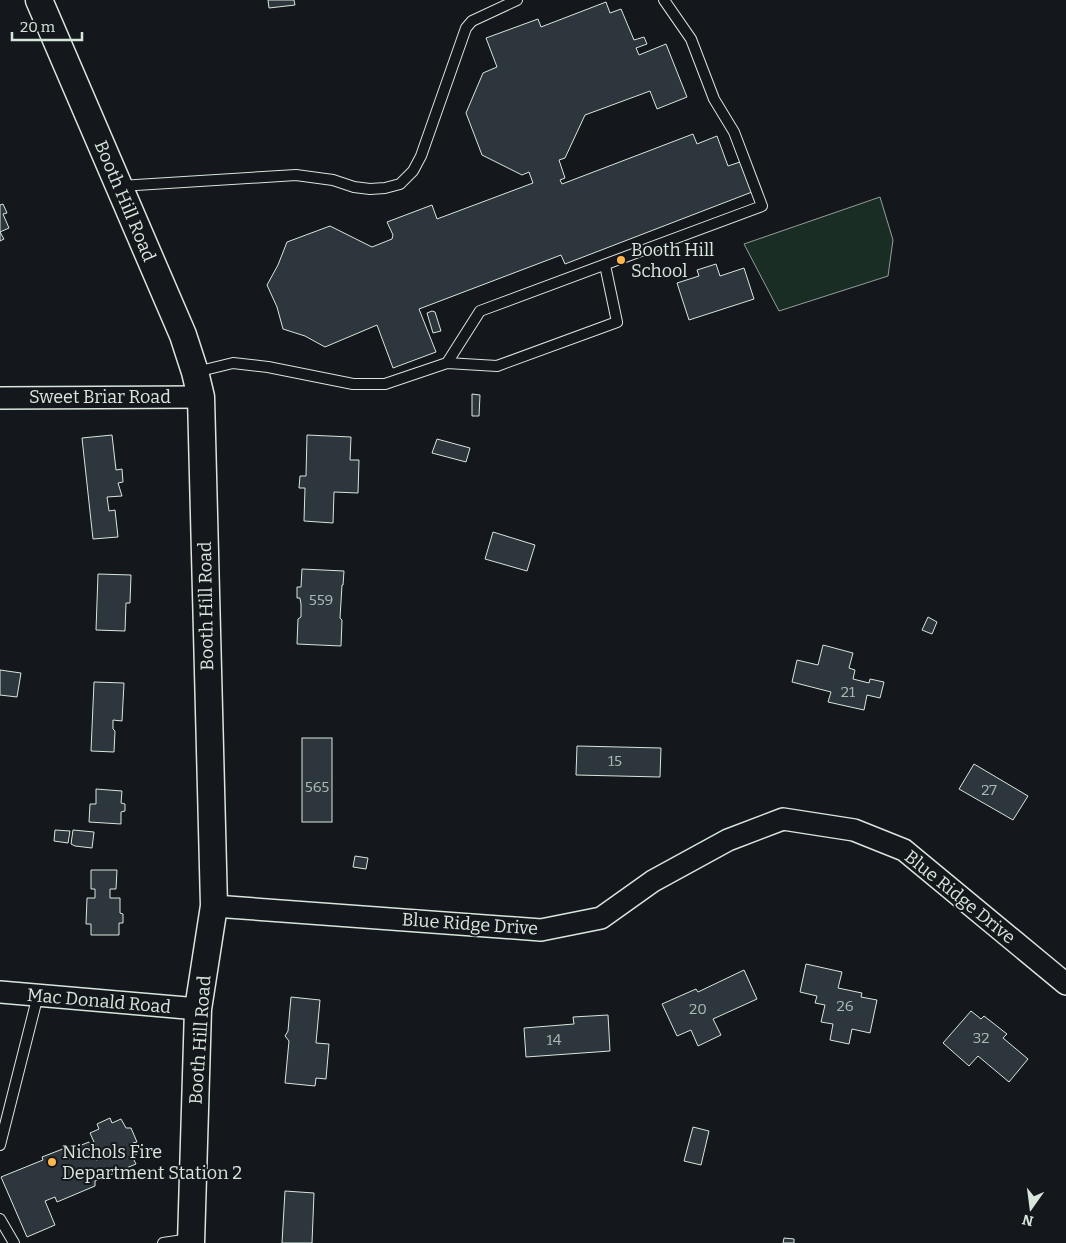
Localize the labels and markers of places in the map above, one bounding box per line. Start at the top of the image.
place label: Booth Hill School [631,239,714,282]
marker: Booth Hill School [615,254,627,266]
place label: Nichols Fire Department Station 2 [62,1141,242,1184]
marker: Nichols Fire Department Station 2 [46,1156,58,1168]

